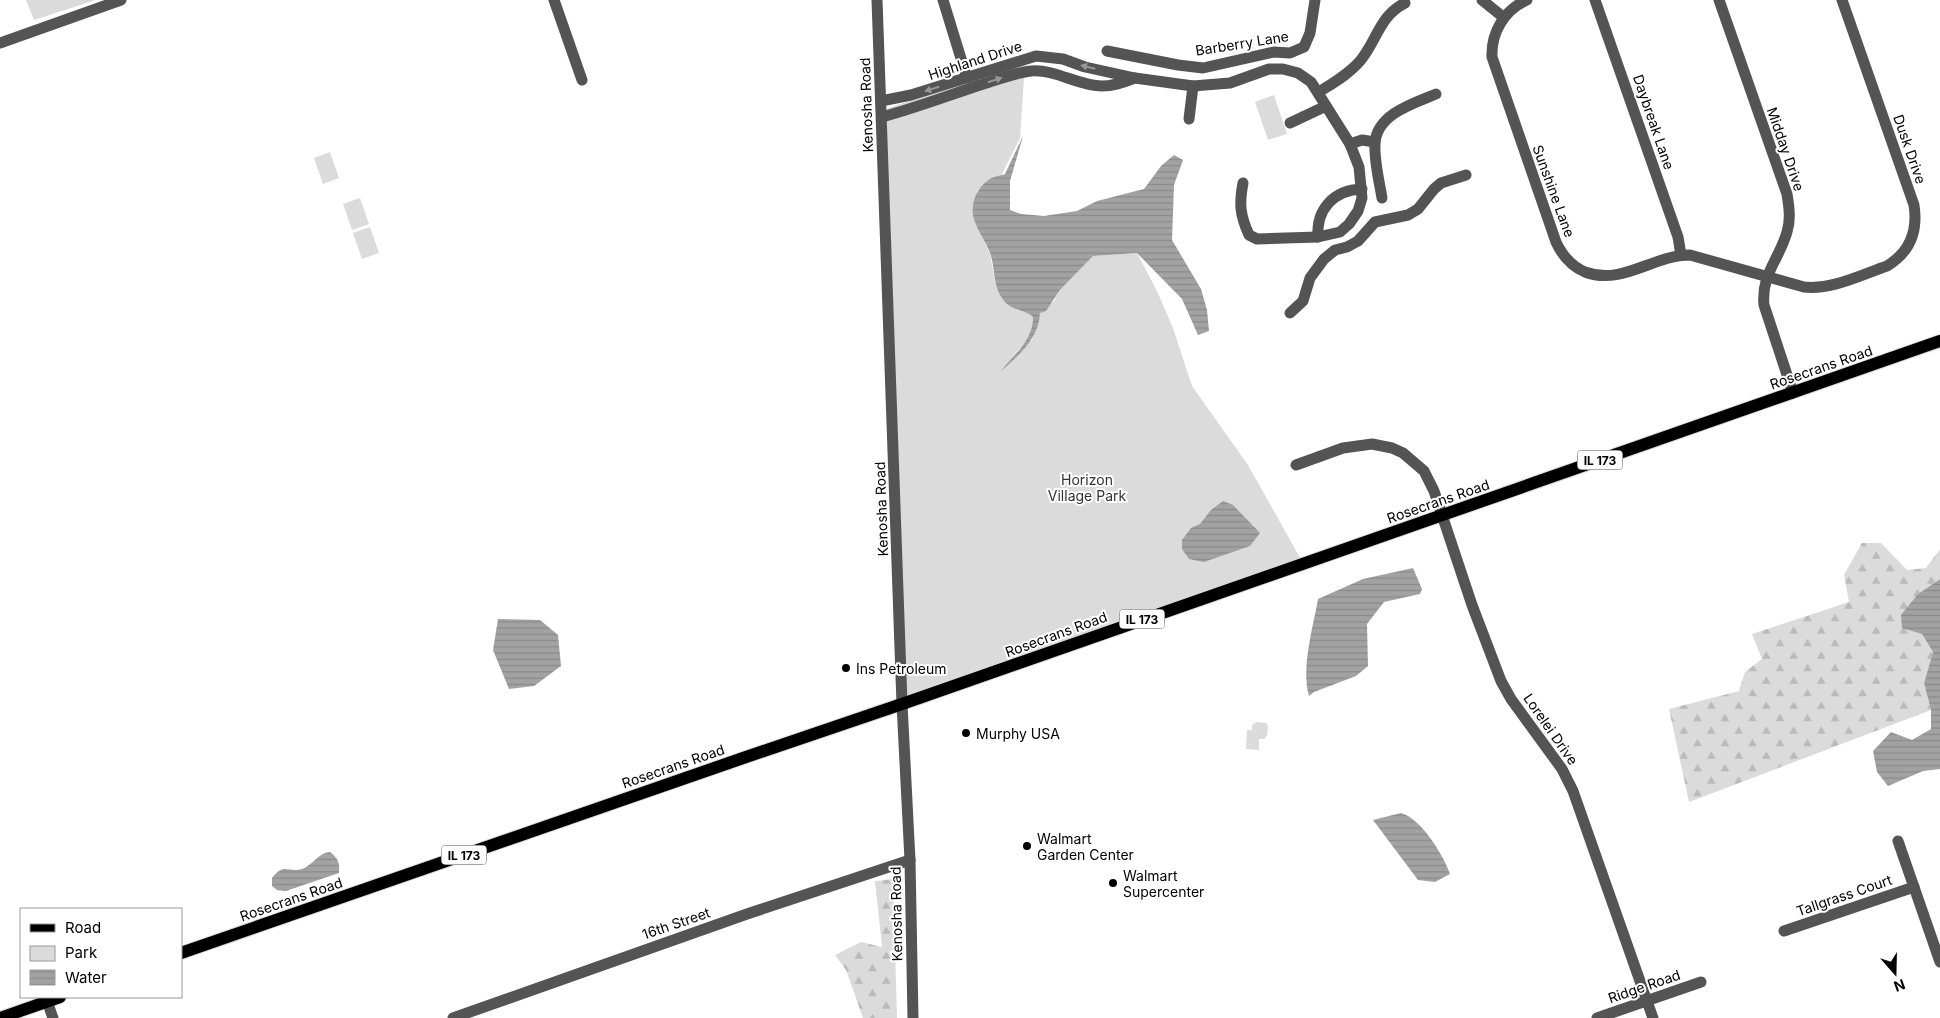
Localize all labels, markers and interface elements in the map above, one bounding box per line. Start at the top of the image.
street label: Barberry Lane [1194,27,1290,59]
street label: Highland Drive [926,37,1024,83]
street label: Kenosha Road [856,57,876,153]
one-way arrow [1080,63,1095,71]
street label: Daybreak Lane [1630,72,1678,172]
one-way arrow [987,76,1002,84]
one-way arrow [925,86,940,93]
street label: Midday Drive [1764,105,1808,193]
street label: Dusk Drive [1890,112,1930,186]
street label: Sunshine Lane [1529,142,1579,240]
street label: Rosecrans Road [1768,342,1874,392]
road number: IL 173 [1578,450,1622,470]
street label: Kenosha Road [871,461,891,557]
park label: Horizon Village Park [1048,471,1126,504]
street label: Rosecrans Road [1385,476,1491,526]
street label: Rosecrans Road [1003,608,1109,660]
road number: IL 173 [1120,610,1164,628]
place label: Ins Petroleum [856,660,947,677]
marker: Ins Petroleum [840,662,852,674]
street label: Lorelei Drive [1520,690,1582,768]
place label: Murphy USA [976,725,1060,742]
marker: Murphy USA [960,727,972,739]
street label: Rosecrans Road [620,741,726,791]
place label: Walmart Garden Center [1037,830,1134,863]
marker: Walmart Garden Center [1021,840,1033,852]
road number: IL 173 [442,846,486,864]
street label: Kenosha Road [887,866,905,962]
place label: Walmart Supercenter [1123,867,1204,900]
street label: Tallgrass Court [1794,871,1894,919]
street label: Rosecrans Road [238,874,344,924]
marker: Walmart Supercenter [1107,877,1119,889]
street label: 16th Street [640,903,713,943]
legend [20,908,182,998]
text: Road [65,918,101,937]
text: Park [65,943,98,962]
north arrow [1870,948,1920,998]
street label: Ridge Road [1606,966,1682,1006]
text: Water [65,968,107,987]
text: N [1892,976,1908,995]

